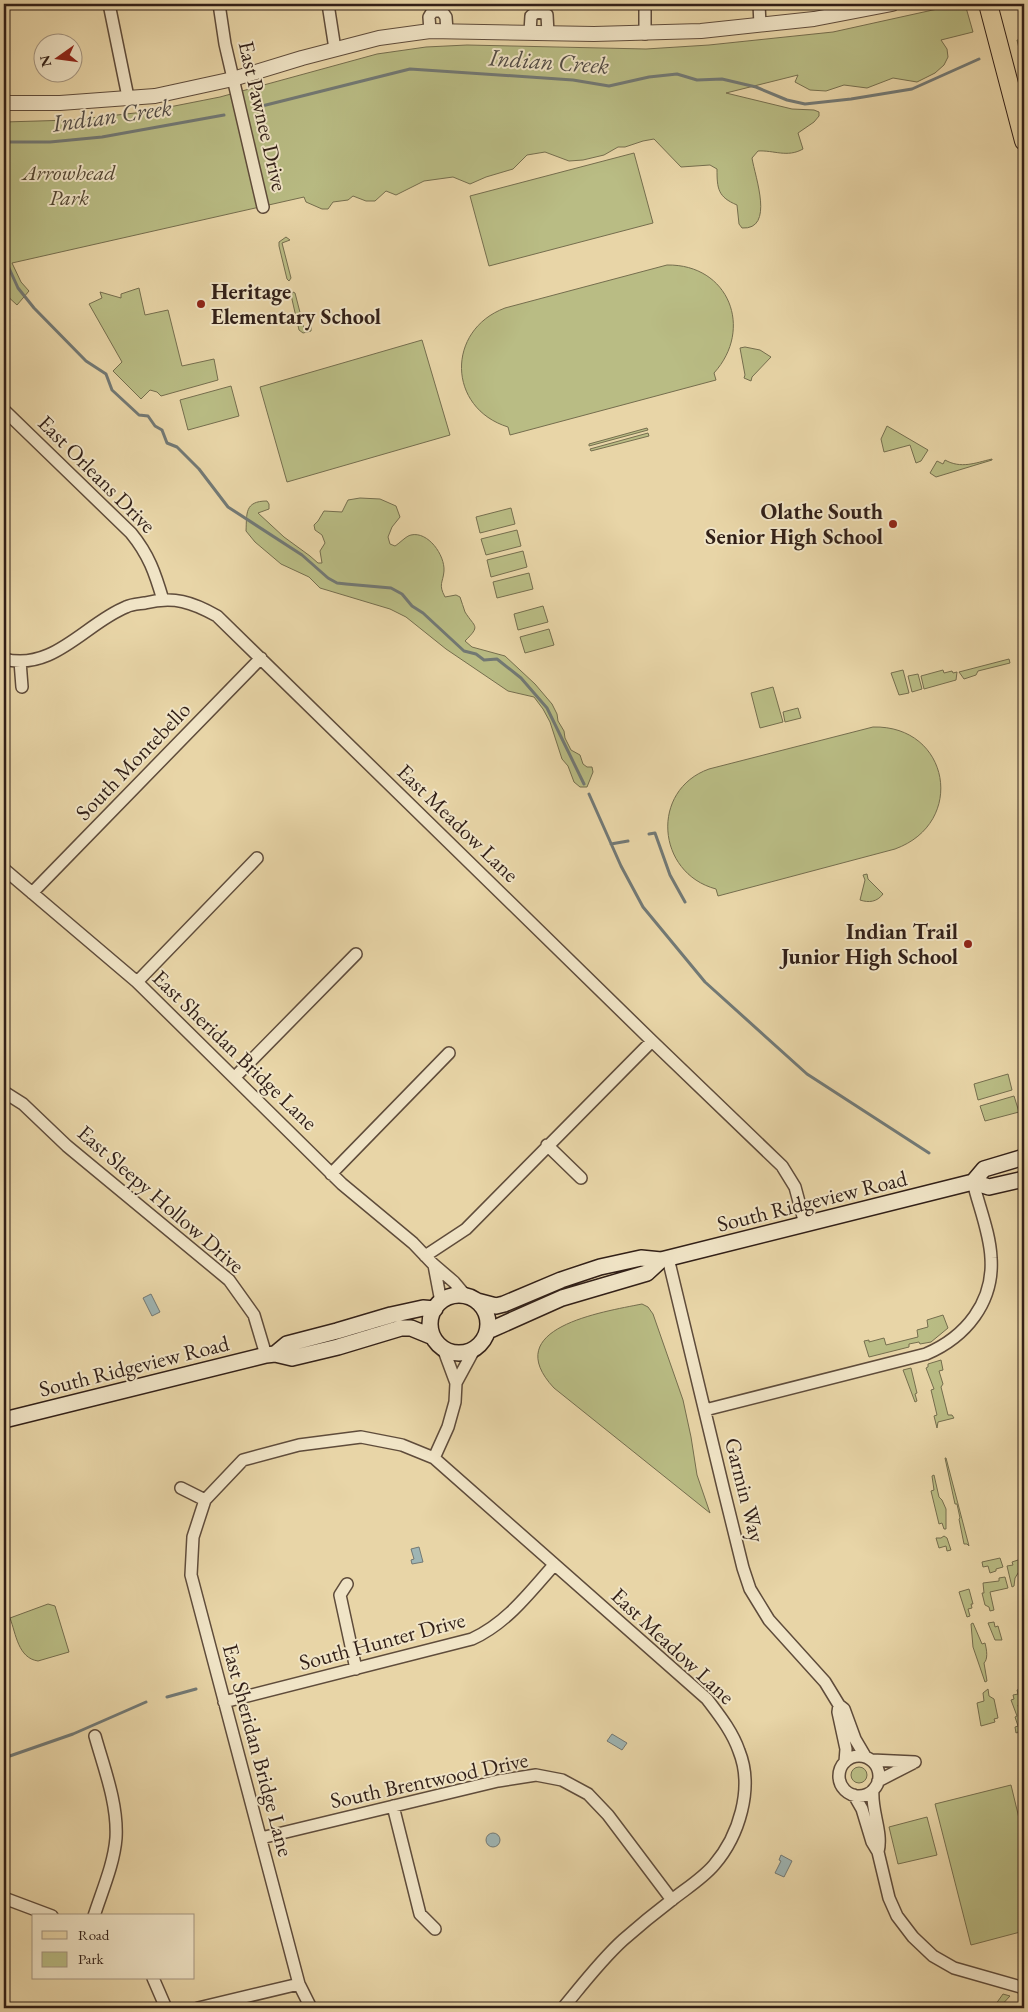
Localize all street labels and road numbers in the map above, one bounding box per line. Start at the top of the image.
street label: East Pawnee Drive [232,38,294,194]
street label: East Orleans Drive [32,409,163,540]
street label: South Montebello [69,695,197,826]
street label: East Meadow Lane [391,757,525,889]
street label: East Sheridan Bridge Lane [146,963,324,1137]
street label: East Sleepy Hollow Drive [71,1118,251,1280]
street label: South Ridgeview Road [714,1163,911,1239]
street label: South Ridgeview Road [36,1328,233,1404]
street label: Garmin Way [718,1435,772,1546]
street label: East Meadow Lane [605,1581,741,1711]
street label: South Hunter Drive [296,1605,469,1677]
street label: East Sheridan Bridge Lane [216,1640,300,1860]
street label: South Brentwood Drive [327,1745,531,1815]

